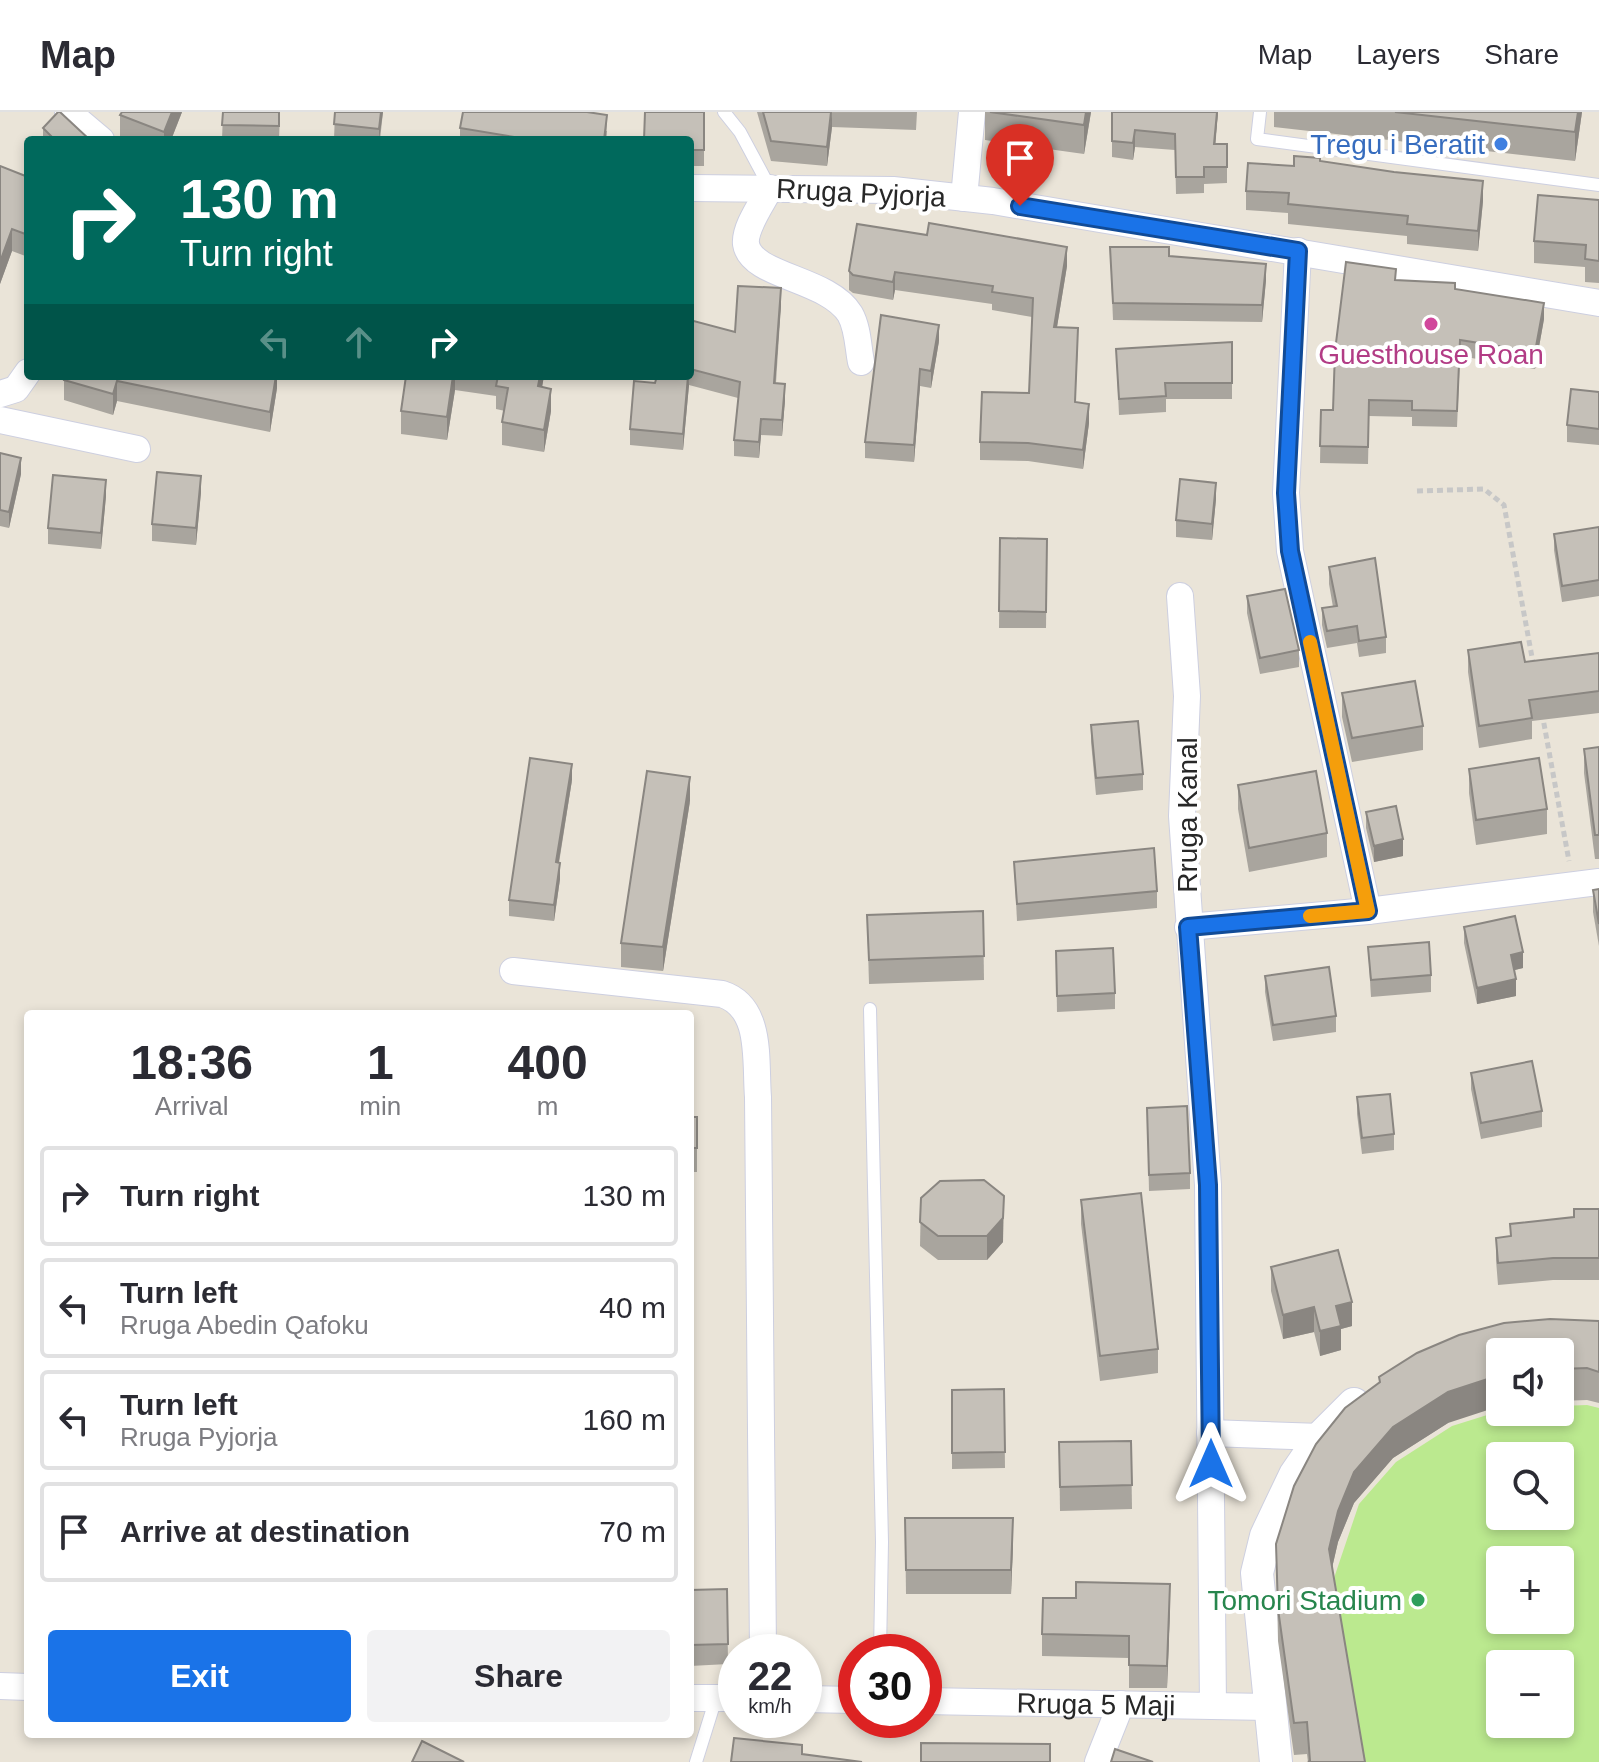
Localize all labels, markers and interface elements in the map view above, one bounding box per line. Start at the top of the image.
text: Map [40,34,116,76]
text: Map [1258,39,1312,70]
text: Layers [1356,39,1440,70]
text: Share [1484,39,1559,70]
pin [986,124,1054,206]
place label: Tregu i Beratit [1310,129,1485,160]
marker: Tregu i Beratit [1492,135,1510,153]
icon: arrive [998,136,1042,180]
text: 130 m [180,167,339,230]
icon: right [48,168,152,272]
street label: Rruga Pyjorja [775,173,947,213]
text: Turn right [180,233,333,274]
marker: Guesthouse Roan [1422,315,1440,333]
icon: left [253,320,297,364]
icon: ahead [337,320,381,364]
icon: right [421,320,465,364]
place label: Guesthouse Roan [1318,339,1544,370]
street label: Rruga Kanal [1172,737,1203,893]
text: 18:36 [130,1036,253,1089]
text: 1 [367,1036,394,1089]
text: 400 [508,1036,588,1089]
text: Arrival [155,1091,229,1121]
text: min [359,1091,401,1121]
text: m [537,1091,558,1121]
icon: right [52,1174,96,1218]
text: Turn right [120,1179,259,1212]
text: 130 m [583,1179,666,1212]
text: Turn left [120,1276,238,1309]
icon: left [52,1286,96,1330]
text: 40 m [599,1291,666,1324]
text: Rruga Abedin Qafoku [120,1310,369,1340]
map controls [1486,1338,1574,1738]
button: sound [1486,1338,1574,1426]
text: Turn left [120,1388,238,1421]
icon: left [52,1398,96,1442]
text: 160 m [583,1403,666,1436]
text: Rruga Pyjorja [120,1422,278,1452]
position arrow [1169,1422,1253,1506]
button: search [1486,1442,1574,1530]
icon: arrive [52,1510,96,1554]
text: Arrive at destination [120,1515,410,1548]
text: 70 m [599,1515,666,1548]
button: + [1486,1546,1574,1634]
place label: Tomori Stadium [1207,1585,1402,1616]
marker: Tomori Stadium [1409,1591,1427,1609]
button: Exit [48,1630,351,1722]
button: Share [367,1630,670,1722]
speed limit sign: 30 [838,1634,942,1738]
button: − [1486,1650,1574,1738]
text: 22 [748,1654,792,1698]
street label: Rruga 5 Maji [1016,1687,1176,1721]
text: km/h [748,1695,792,1717]

